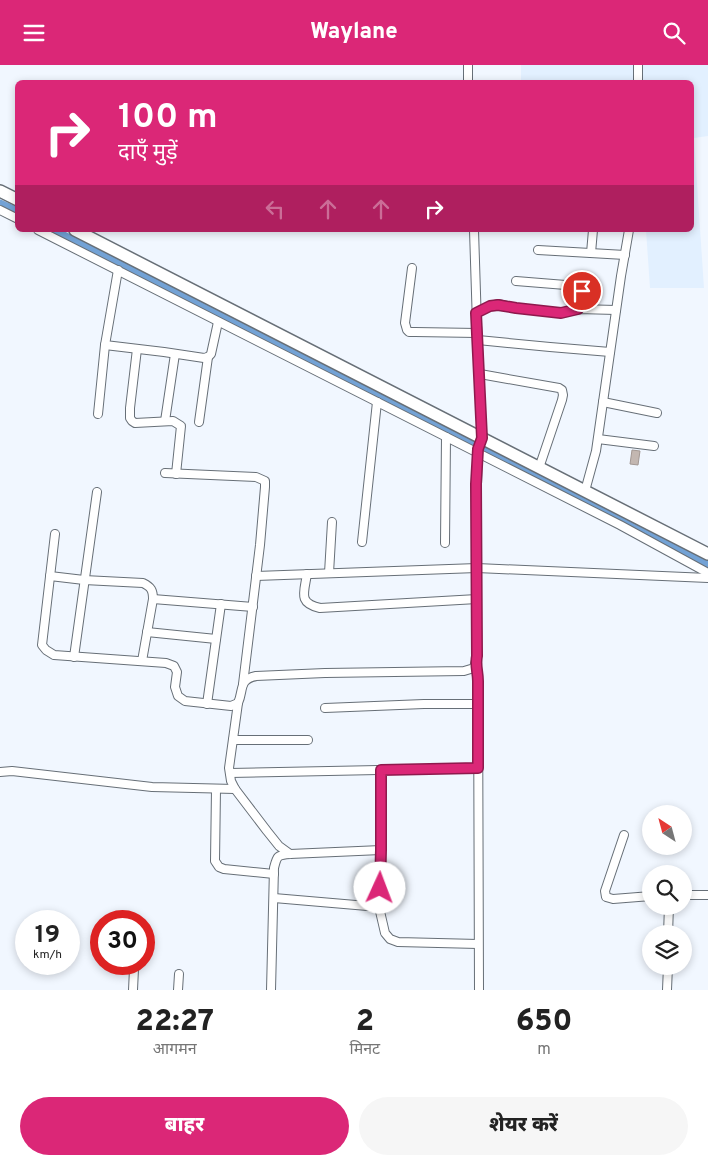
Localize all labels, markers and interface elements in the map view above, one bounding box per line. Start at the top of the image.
icon: menu [20,19,48,47]
text: Waylane [310,19,398,46]
icon: search [660,19,688,47]
text: 100 m [118,96,218,140]
icon: right [35,100,100,165]
text: दाएँ मुड़ें [118,140,178,167]
icon: left [261,195,289,223]
icon: ahead [314,195,342,223]
icon: ahead [367,195,395,223]
icon: right [420,195,448,223]
pin [561,270,603,312]
icon: arrive [568,277,596,305]
north arrow [642,805,692,855]
map controls [642,805,692,975]
position arrow [353,861,405,913]
button: search [642,865,692,915]
speed limit sign: 30 [90,910,155,975]
text: 19 [35,920,60,952]
button: layers [642,925,692,975]
text: km/h [33,947,62,963]
text: 22:27 [136,1004,214,1041]
text: 2 [356,1004,374,1041]
text: 650 [516,1004,572,1041]
text: आगमन [153,1040,197,1060]
text: मिनट [350,1040,380,1060]
text: m [537,1040,551,1060]
button: बाहर [20,1097,349,1155]
button: शेयर करें [359,1097,688,1155]

